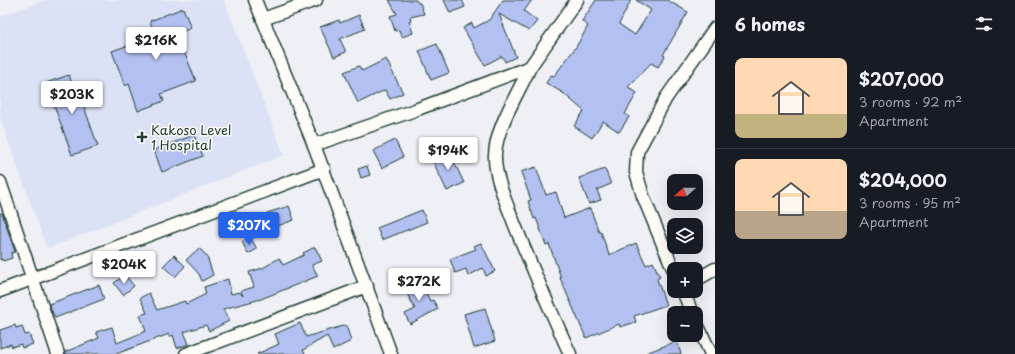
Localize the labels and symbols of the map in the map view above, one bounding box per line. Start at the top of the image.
pin: $216K [128,27,184,61]
pin: $203K [44,81,100,115]
place label: Kakoso Level 1 Hospital [151,120,231,154]
marker: Kakoso Level 1 Hospital [136,131,148,143]
pin: $194K [420,137,476,171]
north arrow [667,174,703,210]
pin: $207K [221,212,277,246]
pin: $204K [96,251,152,285]
pin: $272K [391,268,447,302]

